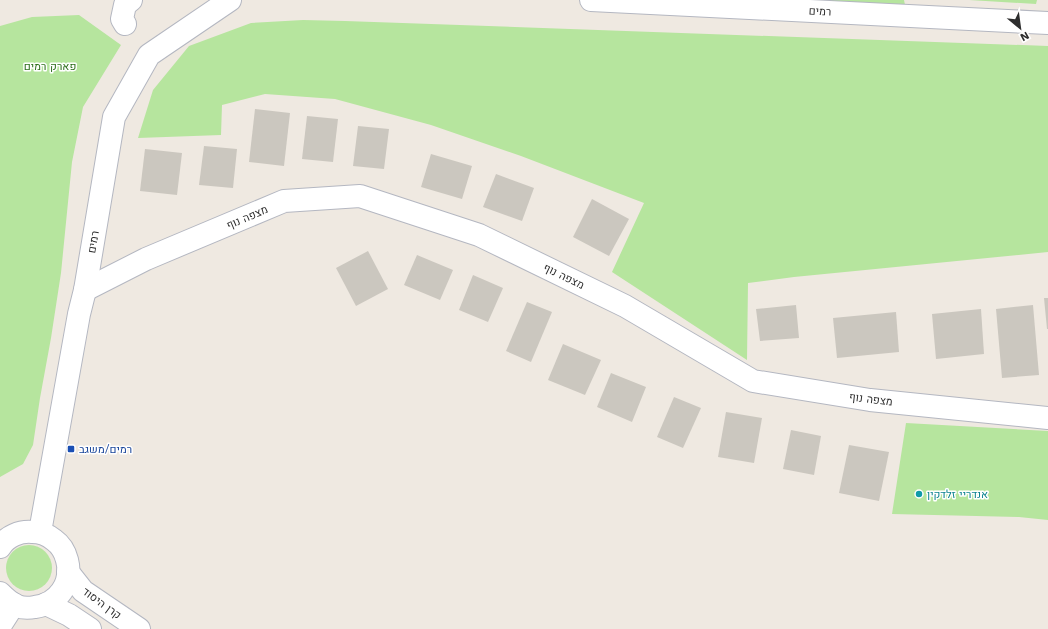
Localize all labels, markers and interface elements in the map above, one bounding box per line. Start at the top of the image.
street label: רמים [808,4,832,19]
north arrow [1000,8,1040,48]
text: N [1018,29,1031,44]
park label: פארק רמים [24,60,76,73]
street label: מצפה נוף [224,203,270,232]
street label: רמים [85,230,102,254]
street label: מצפה נוף [541,261,586,292]
street label: מצפה נוף [848,390,894,409]
place label: רמים/משגב [79,443,132,456]
marker: רמים/משגב [66,444,76,454]
place label: אנדריי זלדקין [927,488,988,501]
marker: אנדריי זלדקין [914,489,924,499]
street label: קרן היסוד [80,585,124,622]

